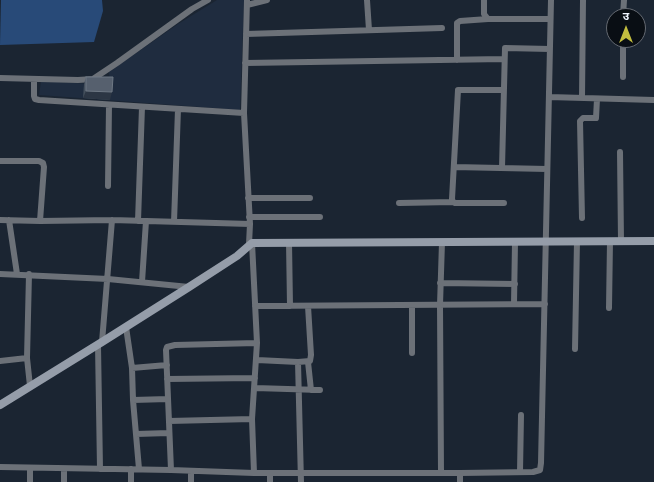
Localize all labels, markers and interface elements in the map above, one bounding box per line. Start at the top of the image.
north arrow [606,8,646,48]
text: उ [623,8,629,25]

